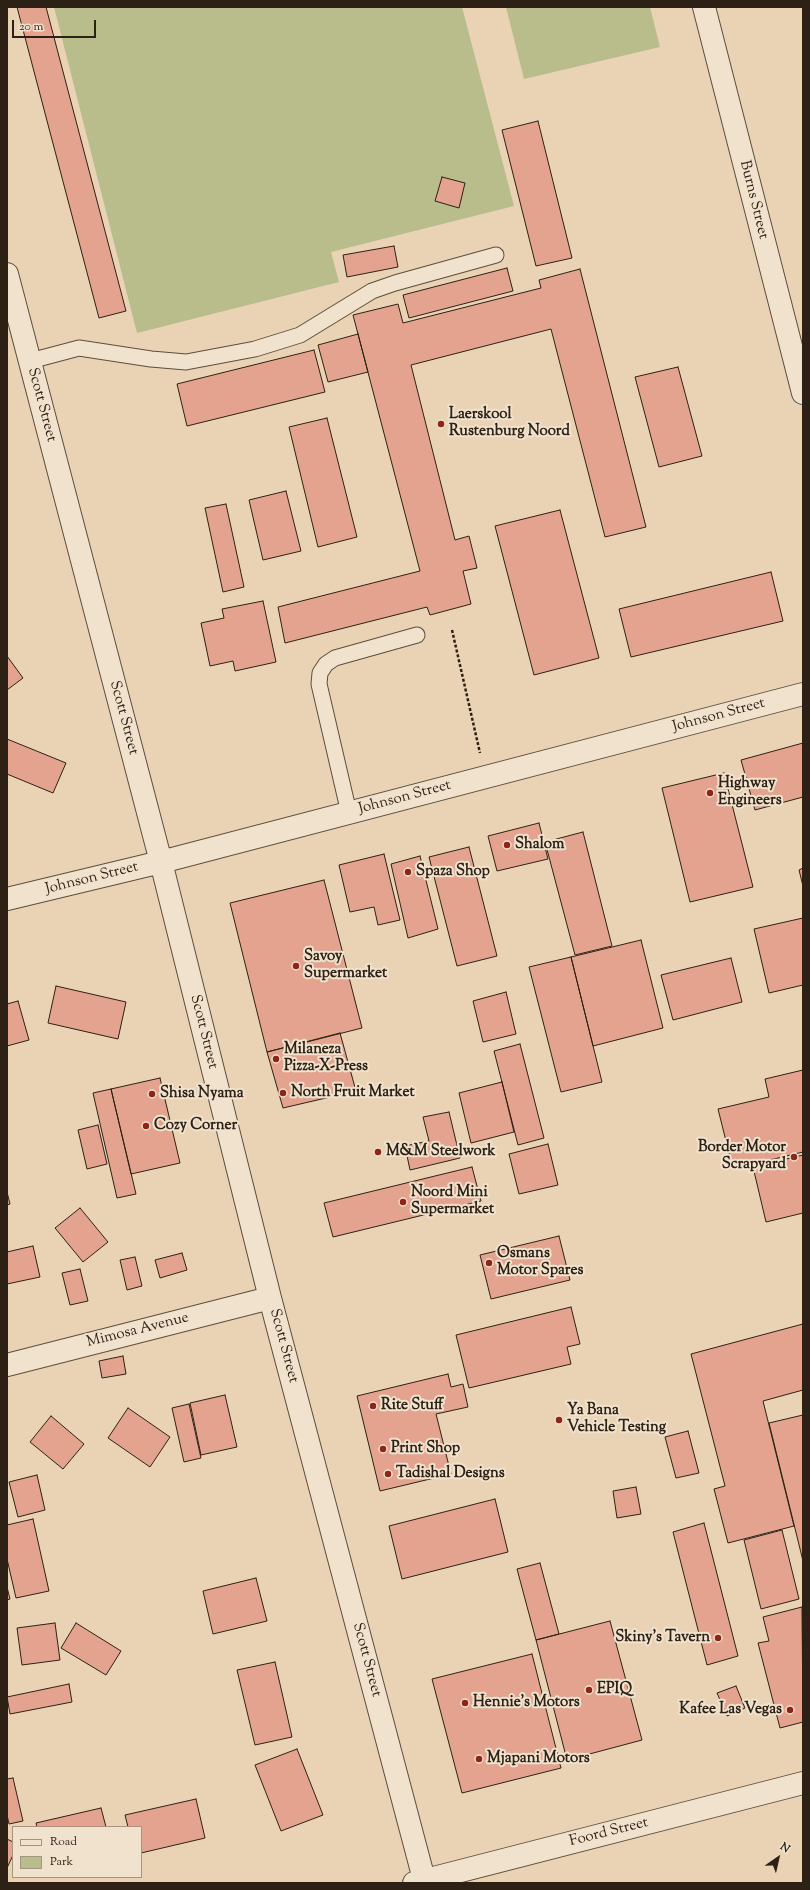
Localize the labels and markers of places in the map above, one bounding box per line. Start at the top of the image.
place label: Laerskool Rustenburg Noord [449,406,570,441]
marker: Laerskool Rustenburg Noord [436,419,446,429]
place label: Highway Engineers [718,775,782,810]
marker: Highway Engineers [705,788,715,798]
place label: Shalom [515,836,564,854]
marker: Shalom [502,840,512,850]
place label: Spaza Shop [416,863,490,881]
marker: Spaza Shop [403,867,413,877]
place label: Savoy Supermarket [304,948,387,983]
marker: Savoy Supermarket [291,961,301,971]
place label: Milaneza Pizza-X-Press [284,1041,368,1076]
marker: Milaneza Pizza-X-Press [271,1054,281,1064]
place label: North Fruit Market [291,1084,415,1102]
place label: Shisa Nyama [160,1085,244,1103]
marker: North Fruit Market [278,1088,288,1098]
marker: Shisa Nyama [147,1089,157,1099]
place label: Cozy Corner [154,1117,237,1135]
marker: Cozy Corner [141,1121,151,1131]
place label: Border Motor Scrapyard [698,1139,786,1174]
place label: M&M Steelwork [386,1143,495,1161]
marker: M&M Steelwork [373,1147,383,1157]
marker: Border Motor Scrapyard [789,1152,799,1162]
place label: Noord Mini Supermarket [411,1184,494,1219]
marker: Noord Mini Supermarket [398,1197,408,1207]
place label: Osmans Motor Spares [497,1245,583,1280]
marker: Osmans Motor Spares [484,1258,494,1268]
place label: Rite Stuff [381,1397,443,1415]
marker: Rite Stuff [368,1401,378,1411]
place label: Ya Bana Vehicle Testing [567,1402,666,1437]
marker: Ya Bana Vehicle Testing [554,1415,564,1425]
place label: Print Shop [391,1440,460,1458]
marker: Print Shop [378,1444,388,1454]
place label: Tadishal Designs [396,1465,505,1483]
marker: Tadishal Designs [383,1469,393,1479]
place label: Skiny's Tavern [615,1629,710,1647]
marker: Skiny's Tavern [713,1633,723,1643]
place label: EPIQ [597,1681,632,1699]
marker: EPIQ [584,1685,594,1695]
place label: Hennie's Motors [473,1694,580,1712]
marker: Hennie's Motors [460,1698,470,1708]
place label: Kafee Las Vegas [679,1701,782,1719]
marker: Kafee Las Vegas [785,1705,795,1715]
place label: Mjapani Motors [487,1750,590,1768]
marker: Mjapani Motors [474,1754,484,1764]

